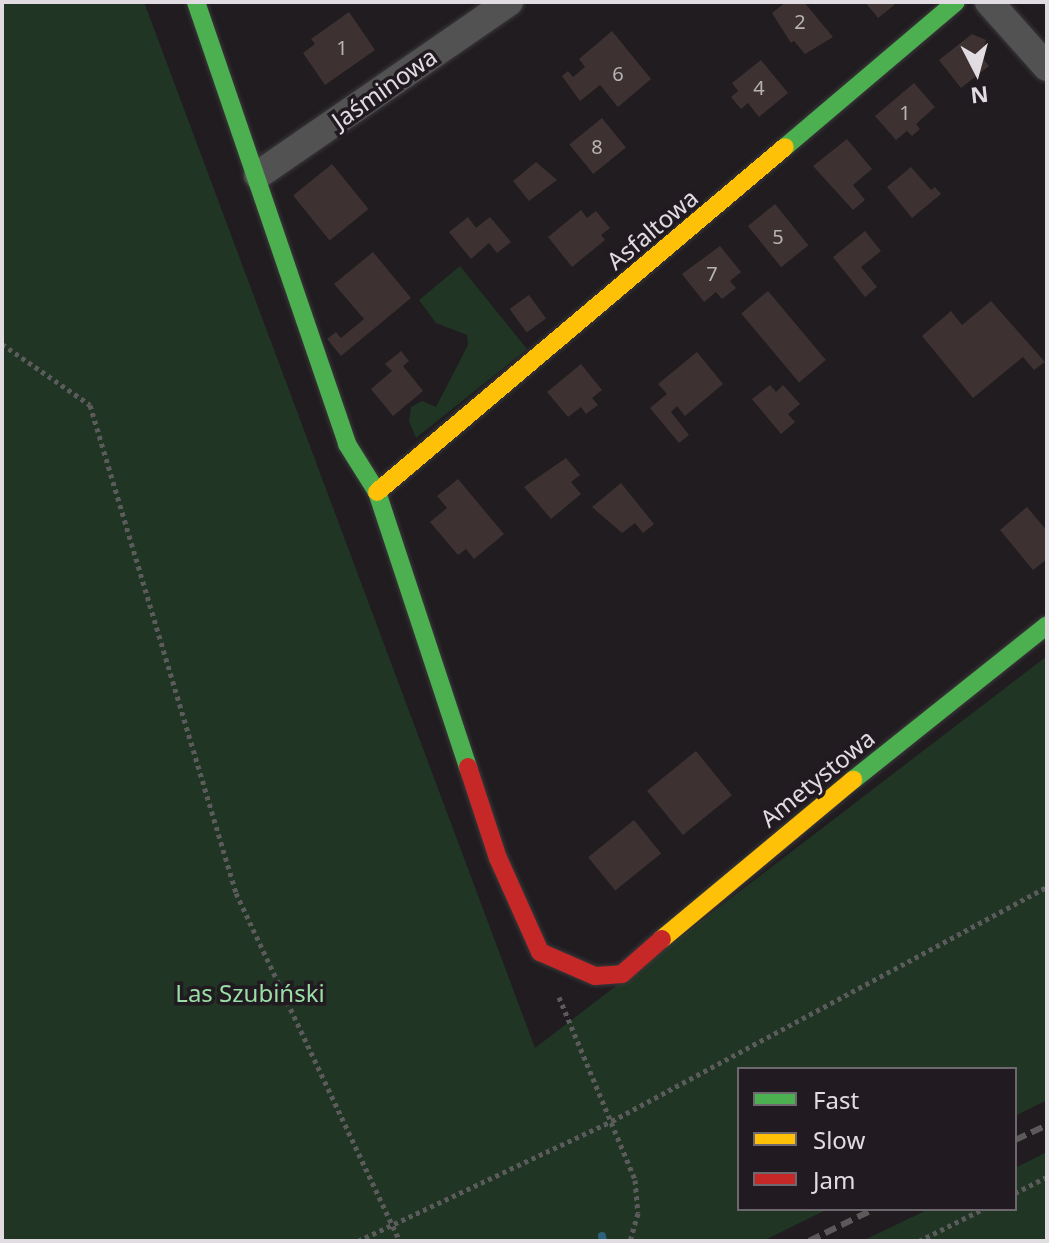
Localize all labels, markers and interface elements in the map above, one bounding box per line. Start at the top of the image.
house number: 2 [794,9,806,33]
north arrow [937,32,1017,112]
house number: 1 [336,35,348,59]
street label: Jaśminowa [326,41,442,135]
house number: 6 [612,61,624,85]
house number: 4 [753,75,765,99]
text: N [969,80,990,112]
house number: 1 [899,100,911,124]
house number: 8 [591,134,603,158]
street label: Asfaltowa [601,183,703,275]
house number: 5 [772,224,784,248]
house number: 7 [706,261,718,285]
street label: Ametystowa [754,723,880,833]
park label: Las Szubiński [175,979,325,1007]
legend [737,1067,1017,1211]
text: Fast [813,1083,859,1116]
text: Slow [813,1123,865,1156]
text: Jam [813,1163,855,1196]

